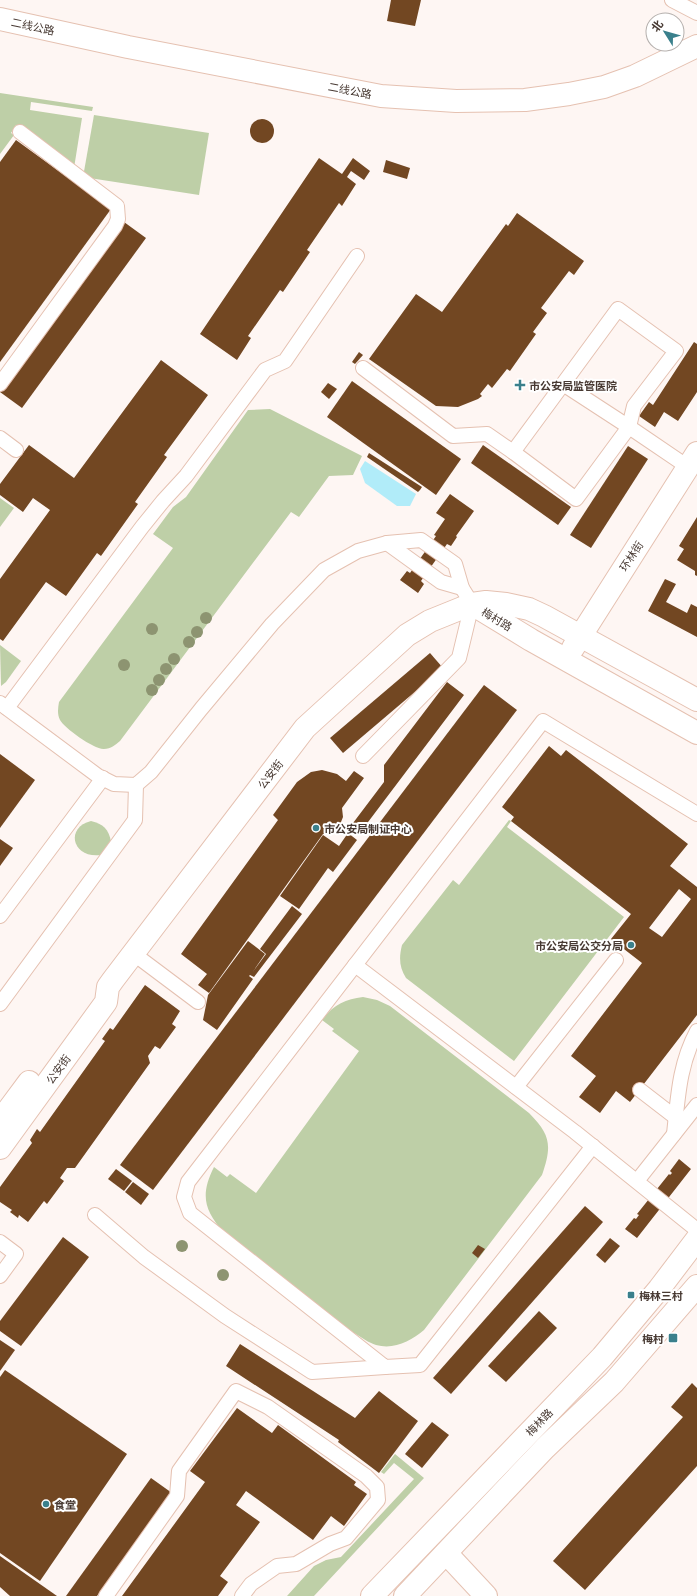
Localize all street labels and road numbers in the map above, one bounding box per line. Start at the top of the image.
street label: 二线公路 [10,14,56,38]
street label: 二线公路 [327,78,373,102]
street label: 环林街 [616,538,646,574]
street label: 梅村路 [479,604,515,634]
street label: 公安街 [254,756,286,792]
street label: 公安街 [42,1051,74,1087]
street label: 梅林路 [522,1405,556,1439]

